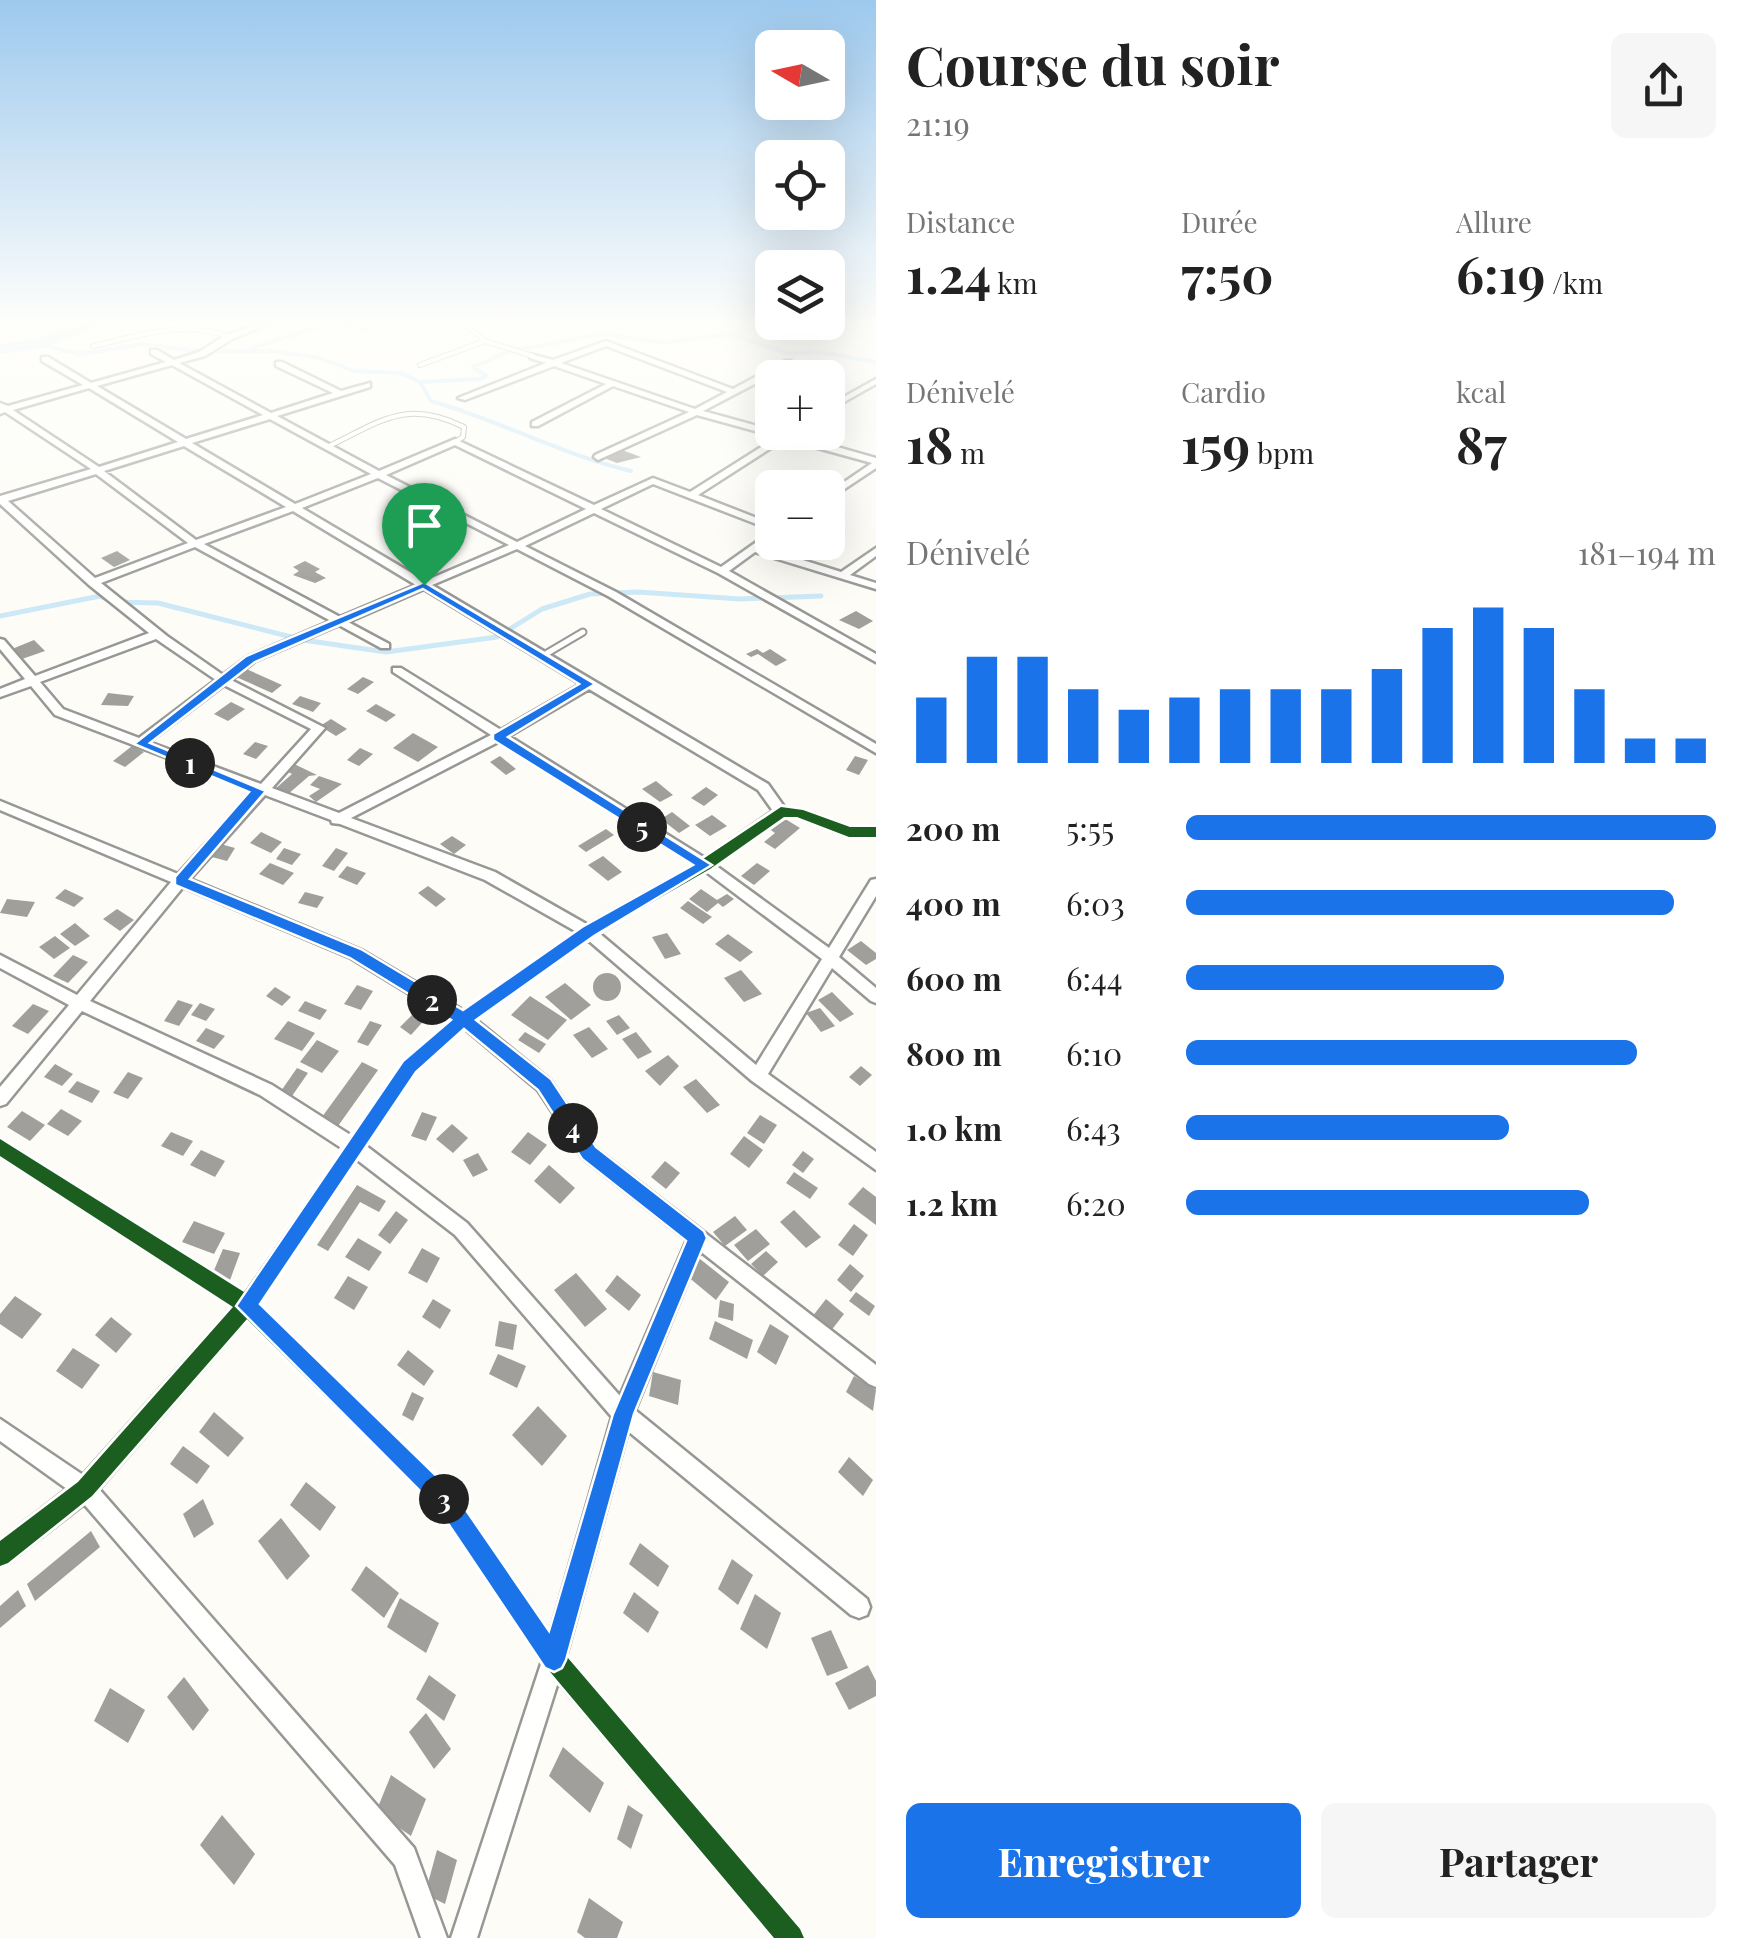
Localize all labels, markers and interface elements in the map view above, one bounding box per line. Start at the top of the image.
text: Course du soir [906,26,1279,100]
north arrow [755,30,845,120]
map controls [755,30,845,560]
button: share [1611,33,1716,138]
text: 21:19 [906,101,970,144]
button: locate [755,140,845,230]
text: Distance [906,203,1015,240]
text: Durée [1181,203,1258,240]
text: Allure [1456,203,1532,240]
text: 1.24 [906,240,991,307]
text: 7:50 [1181,240,1273,307]
text: 6:19 [1456,240,1545,307]
button: layers [755,250,845,340]
text: km [991,264,1038,301]
text: /km [1545,264,1603,301]
button: + [755,360,845,450]
text: Dénivelé [906,373,1015,410]
text: Cardio [1181,373,1266,410]
text: kcal [1456,373,1506,410]
text: 18 [906,410,953,477]
text: 159 [1181,410,1250,477]
text: 87 [1456,410,1507,477]
text: m [953,434,985,471]
text: bpm [1250,434,1314,471]
button: − [755,470,845,560]
pin [382,483,467,586]
icon: arrive [397,498,452,553]
text: Dénivelé [906,530,1030,573]
text: 181–194 m [1578,530,1716,573]
pin: 1 [165,738,215,788]
text: 1 [185,744,195,781]
pin: 5 [617,802,667,852]
text: 200 m [906,806,1000,849]
text: 5:55 [1066,806,1114,849]
text: 5 [636,808,648,845]
text: 400 m [906,881,1001,924]
text: 6:03 [1066,881,1125,924]
text: 600 m [906,956,1002,999]
text: 6:44 [1066,956,1123,999]
pin: 2 [407,975,457,1025]
text: 2 [425,981,439,1018]
text: 800 m [906,1031,1002,1074]
text: 6:10 [1066,1031,1122,1074]
pin: 4 [548,1103,598,1153]
text: 1.0 km [906,1106,1002,1149]
text: 6:43 [1066,1106,1121,1149]
text: 4 [566,1109,580,1146]
text: 1.2 km [906,1181,998,1224]
text: 6:20 [1066,1181,1126,1224]
pin: 3 [419,1474,469,1524]
text: 3 [437,1480,451,1517]
button: Enregistrer [906,1803,1301,1918]
button: Partager [1321,1803,1716,1918]

